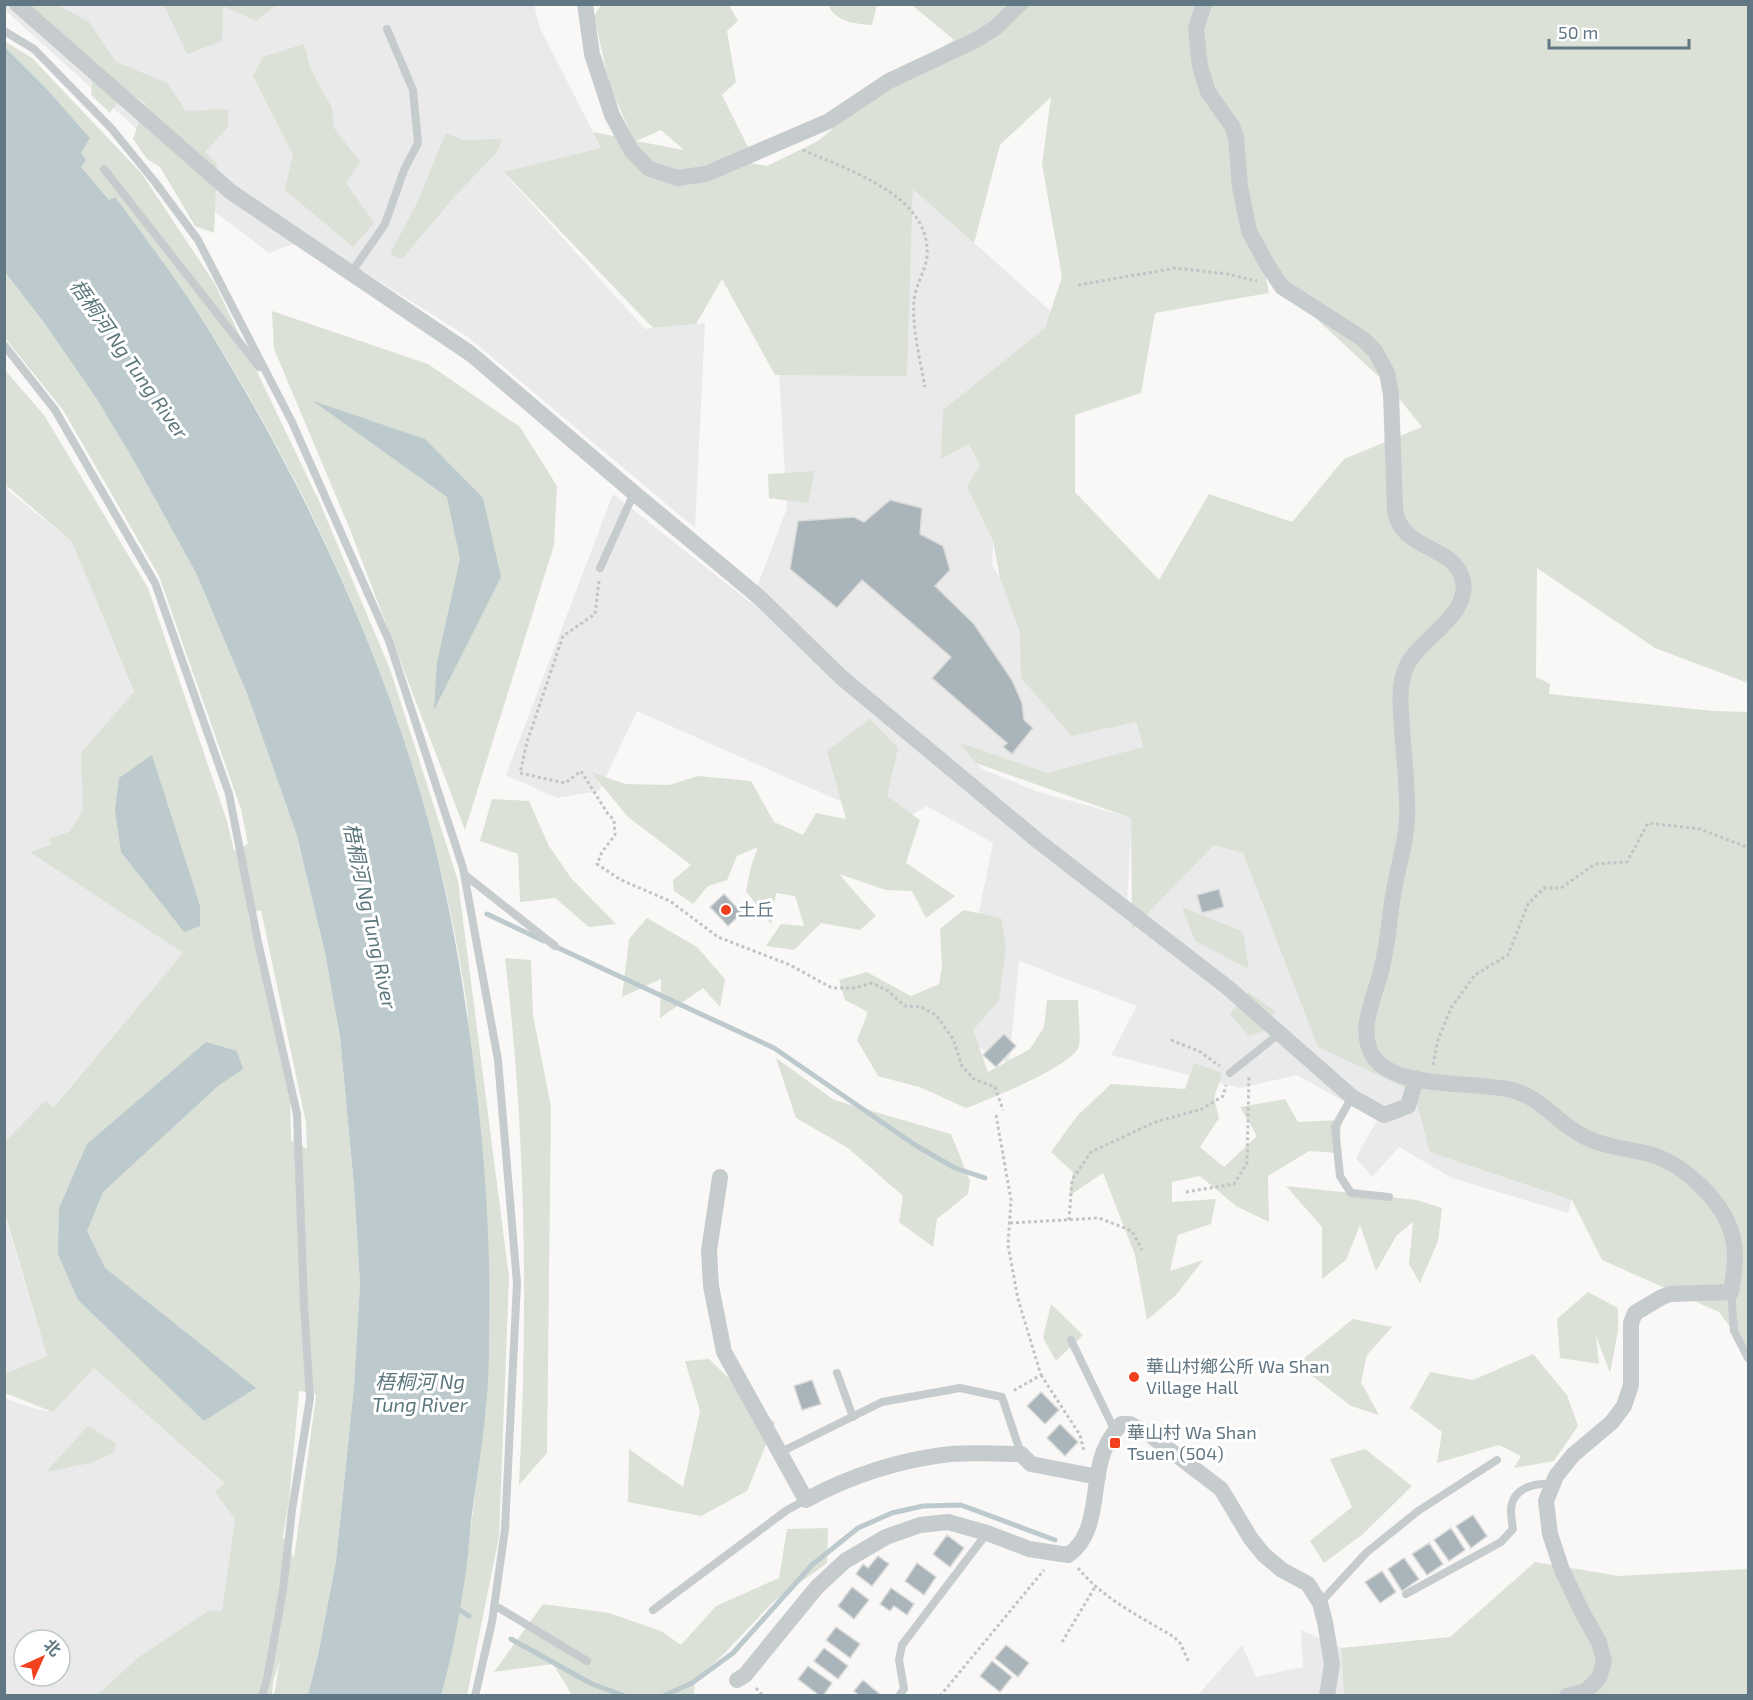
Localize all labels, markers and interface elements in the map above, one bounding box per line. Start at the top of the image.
scale bar [1549,12,1688,50]
text: 50 m [1558,21,1598,43]
water label: 梧桐河 Ng Tung River [66,274,195,444]
water label: 梧桐河 Ng Tung River [340,821,403,1012]
place label: 土丘 [738,898,774,920]
marker: 土丘 [719,903,733,917]
place label: 華山村鄉公所 Wa Shan Village Hall [1146,1355,1330,1398]
water label: 梧桐河 Ng Tung River [372,1369,469,1416]
marker: 華山村鄉公所 Wa Shan Village Hall [1127,1370,1141,1384]
place label: 華山村 Wa Shan Tsuen (504) [1127,1421,1257,1464]
marker: 華山村 Wa Shan Tsuen (504) [1108,1436,1122,1450]
north arrow [12,1628,72,1688]
text: 北 [41,1635,65,1659]

